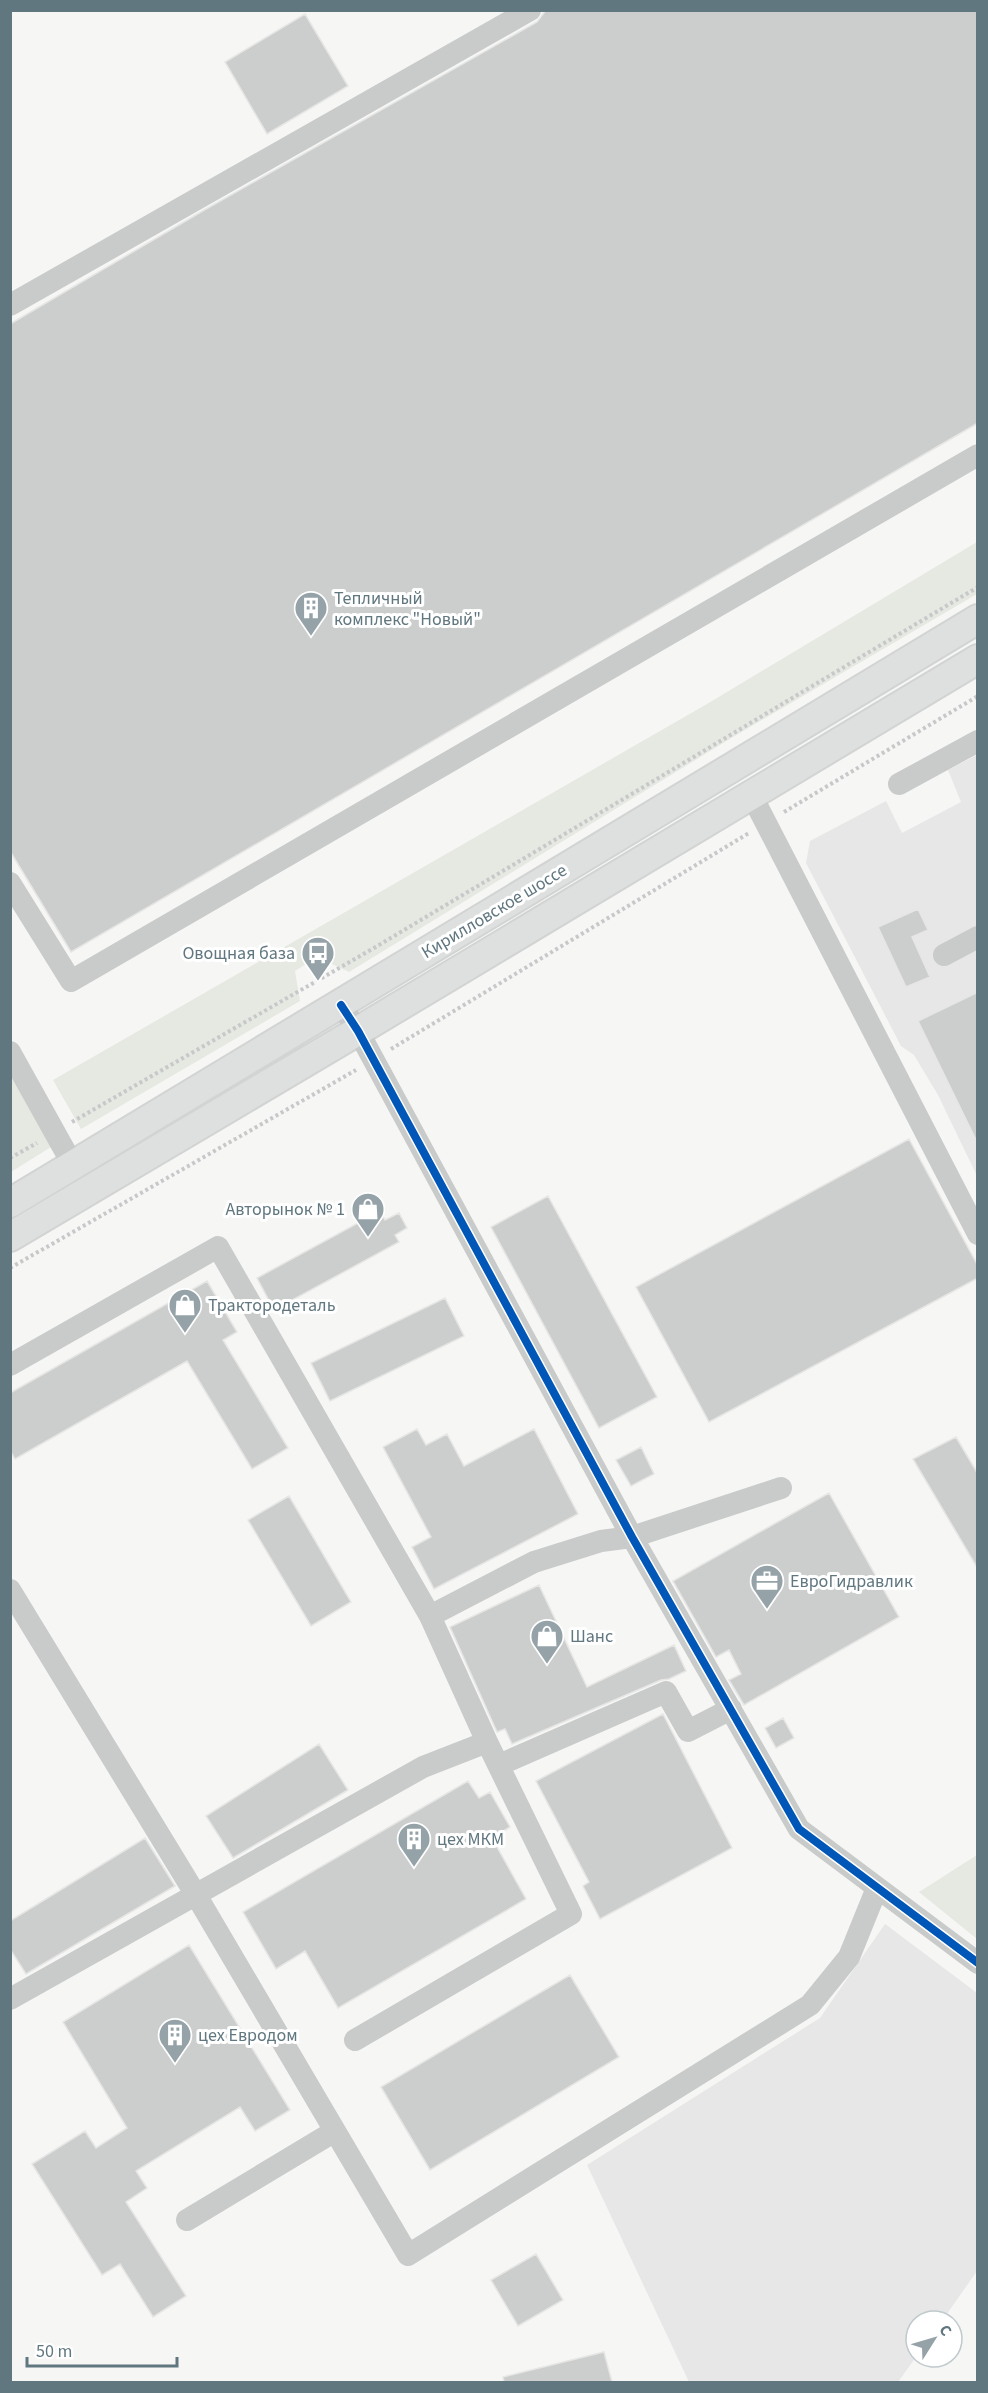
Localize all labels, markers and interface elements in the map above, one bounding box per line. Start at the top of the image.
place label: Тепличный комплекс "Новый" [334,586,481,632]
building icon: Тепличный комплекс "Новый" [293,590,329,637]
street label: Кирилловское шоссе [417,858,572,965]
bus stop icon: Овощная база [300,935,336,982]
place label: Овощная база [182,941,295,966]
shop icon: Авторынок № 1 [350,1191,386,1238]
place label: Авторынок № 1 [226,1197,345,1222]
shop icon: Трактородеталь [167,1287,203,1334]
place label: Трактородеталь [208,1293,336,1318]
office icon: ЕвроГидравлик [749,1563,785,1610]
place label: ЕвроГидравлик [790,1569,913,1594]
shop icon: Шанс [529,1618,565,1665]
place label: Шанс [570,1624,613,1649]
building icon: цех МКМ [396,1821,432,1868]
place label: цех МКМ [437,1827,504,1852]
building icon: цех Евродом [157,2017,193,2064]
place label: цех Евродом [198,2023,298,2048]
north arrow [904,2309,964,2369]
text: С [934,2320,957,2341]
scale bar [27,2330,177,2368]
text: 50 m [36,2339,72,2364]

